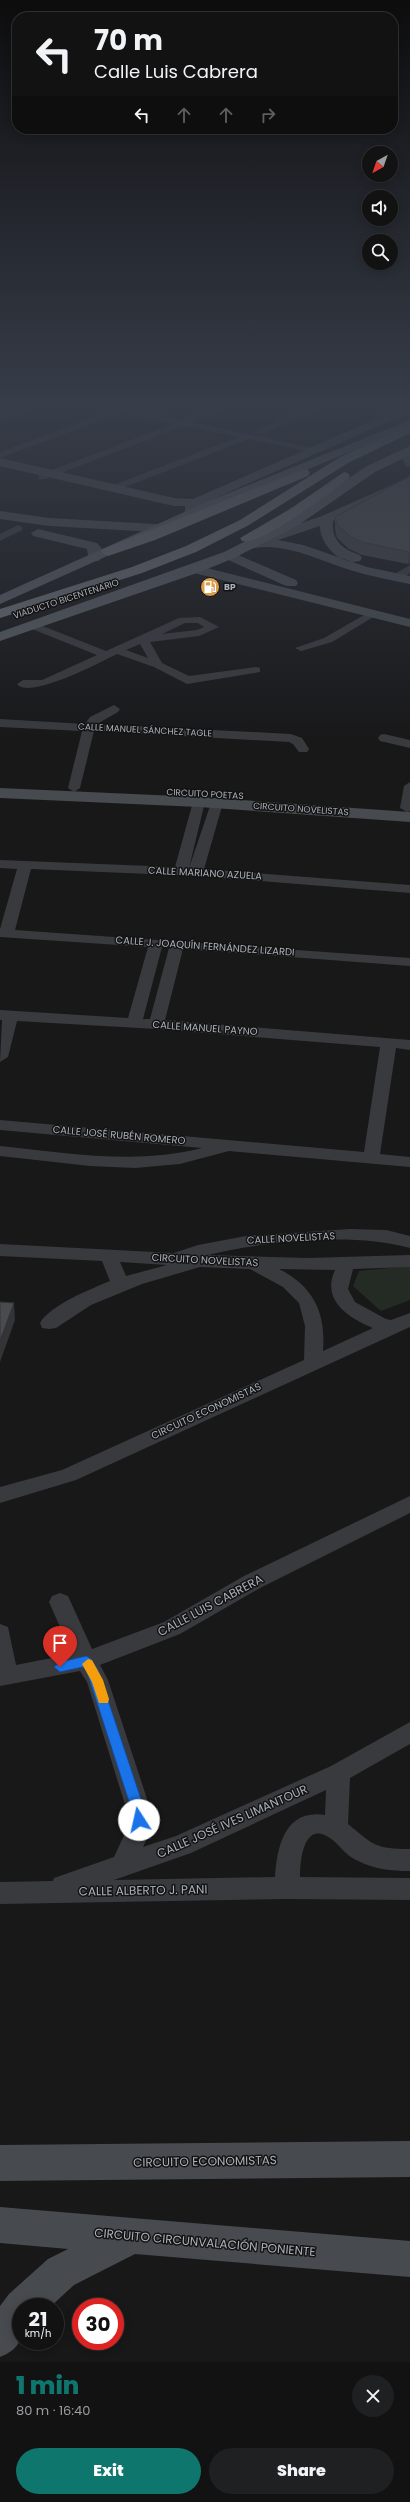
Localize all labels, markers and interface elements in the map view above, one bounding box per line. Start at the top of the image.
text: 70 m [94,21,163,60]
icon: left [28,28,80,80]
text: Calle Luis Cabrera [94,59,258,84]
icon: left [131,104,153,126]
icon: ahead [173,104,195,126]
icon: ahead [215,104,237,126]
icon: right [257,104,279,126]
north arrow [362,146,398,182]
map controls [362,146,398,270]
button: sound [362,190,398,226]
button: search [362,234,398,270]
street label: VIADUCTO BICENTENARIO [12,576,120,622]
fuel station icon: BP [199,576,221,598]
place label: BP [224,581,236,593]
street label: CALLE MANUEL SÁNCHEZ TAGLE [78,720,213,740]
street label: CIRCUITO POETAS [166,786,244,802]
street label: CIRCUITO NOVELISTAS [253,800,349,818]
street label: CALLE MARIANO AZUELA [148,863,263,883]
street label: CALLE J. JOAQUÍN FERNÁNDEZ LIZARDI [115,932,295,960]
street label: CALLE MANUEL PAYNO [152,1017,258,1039]
street label: CALLE JOSÉ RUBÉN ROMERO [52,1122,186,1148]
street label: CALLE NOVELISTAS [246,1228,336,1248]
street label: CIRCUITO NOVELISTAS [151,1250,259,1270]
street label: CIRCUITO ECONOMISTAS [149,1379,264,1443]
street label: CALLE LUIS CABRERA [154,1570,266,1640]
pin [43,1626,77,1667]
icon: arrive [49,1632,71,1654]
street label: CALLE JOSÉ IVES LIMANTOUR [154,1780,310,1862]
position arrow [118,1799,160,1841]
street label: CALLE ALBERTO J. PANI [78,1880,208,1900]
street label: CIRCUITO ECONOMISTAS [133,2151,277,2171]
street label: CIRCUITO CIRCUNVALACIÓN PONIENTE [94,2224,316,2260]
speed limit sign: 30 [72,2298,124,2350]
text: 21 [29,2305,47,2333]
text: km/h [25,2326,51,2341]
text: 1 min [16,2369,79,2402]
button: close [352,2375,394,2417]
text: 80 m · 16:40 [16,2401,90,2420]
button: Exit [16,2448,201,2494]
button: Share [209,2448,394,2494]

